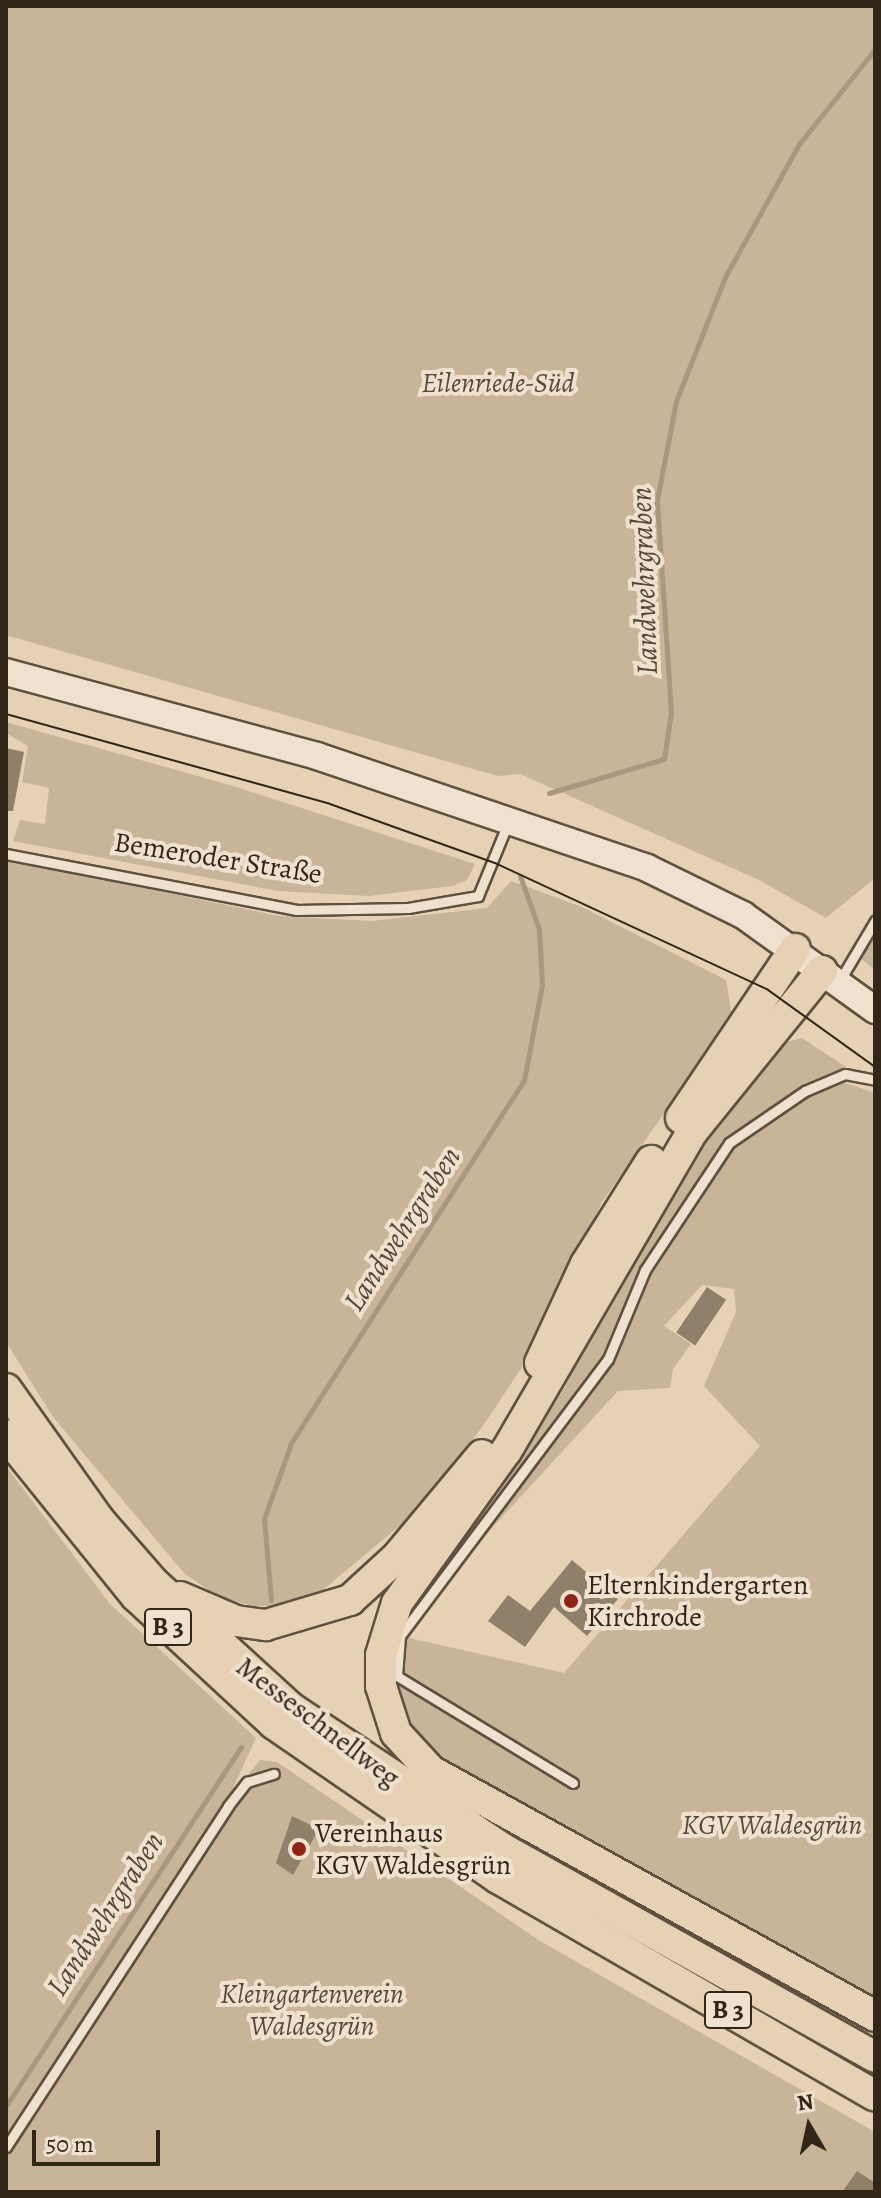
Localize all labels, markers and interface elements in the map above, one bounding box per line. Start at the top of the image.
park label: Eilenriede-Süd [421,366,575,400]
water label: Landwehrgraben [623,486,665,676]
street label: Bemeroder Straße [112,825,324,891]
water label: Landwehrgraben [336,1140,468,1318]
place label: Elternkindergarten Kirchrode [587,1568,808,1634]
marker: Elternkindergarten Kirchrode [562,1592,580,1610]
road number: B 3 [142,1605,194,1649]
street label: Messeschnellweg [230,1650,406,1794]
park label: KGV Waldesgrün [682,1808,862,1842]
place label: Vereinhaus KGV Waldesgrün [315,1816,511,1882]
water label: Landwehrgraben [39,1825,171,2003]
marker: Vereinhaus KGV Waldesgrün [290,1840,308,1858]
park label: Kleingartenverein Waldesgrün [220,1977,404,2043]
road number: B 3 [702,1988,754,2032]
north arrow [769,2086,849,2166]
text: N [795,2086,816,2118]
scale bar [36,2114,164,2164]
text: 50 m [46,2128,94,2160]

